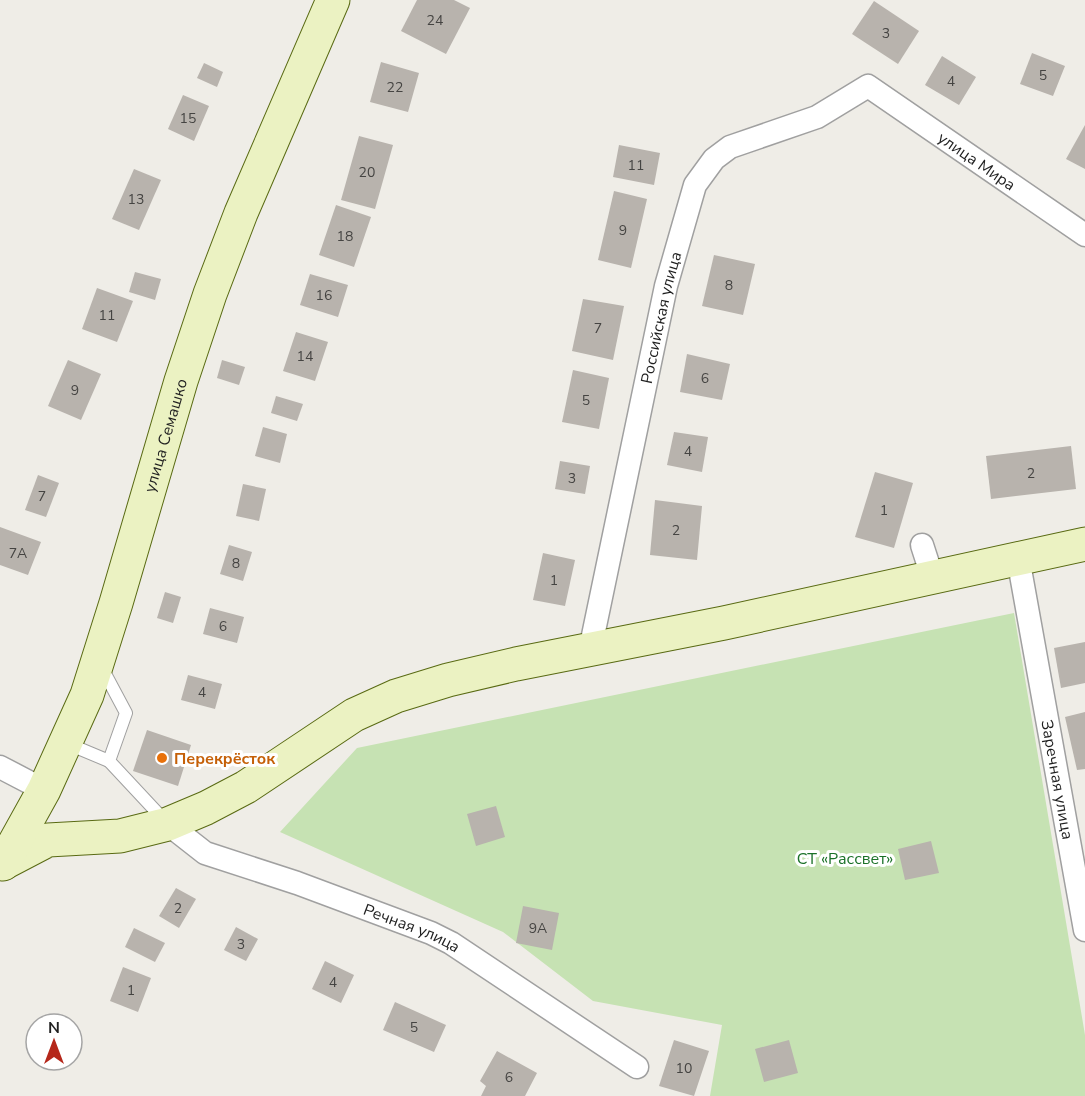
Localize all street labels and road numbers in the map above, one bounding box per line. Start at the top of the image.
street label: улица Мира [933,127,1020,196]
street label: Российская улица [636,249,687,386]
street label: улица Семашко [139,376,193,495]
street label: Заречная улица [1035,718,1078,841]
street label: Речная улица [360,899,464,958]

